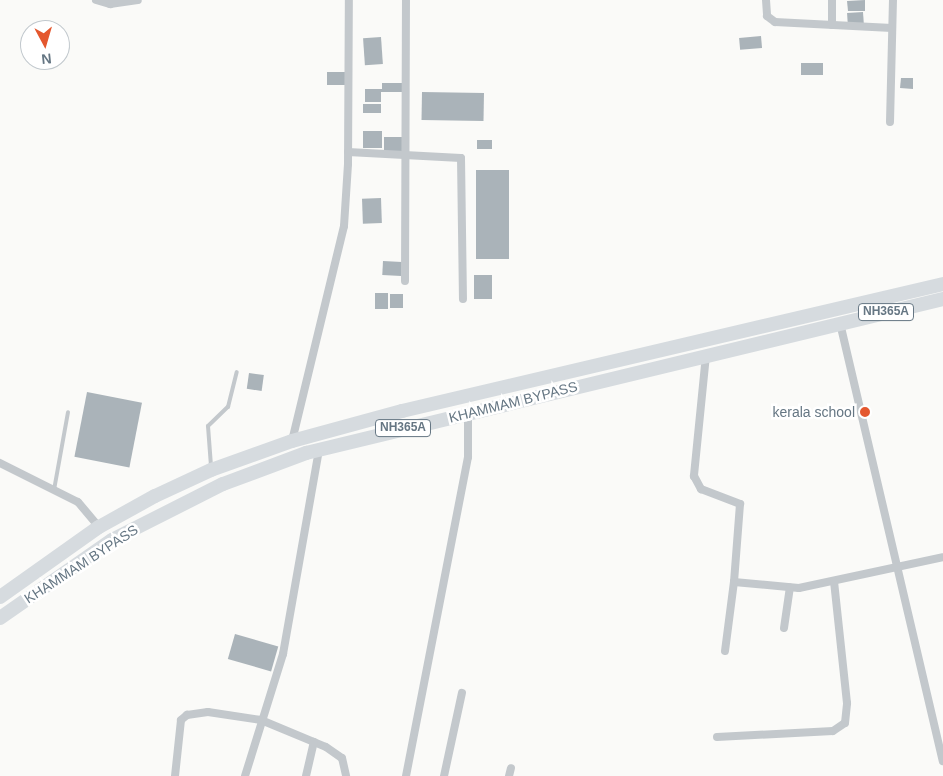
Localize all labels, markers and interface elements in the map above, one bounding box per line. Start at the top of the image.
north arrow [20,20,70,70]
text: N [41,50,52,67]
road number: NH365A [857,302,915,322]
street label: KHAMMAM BYPASS [447,378,579,426]
place label: kerala school [773,404,855,420]
marker: kerala school [859,406,871,418]
road number: NH365A [374,418,432,438]
street label: KHAMMAM BYPASS [21,521,141,607]

